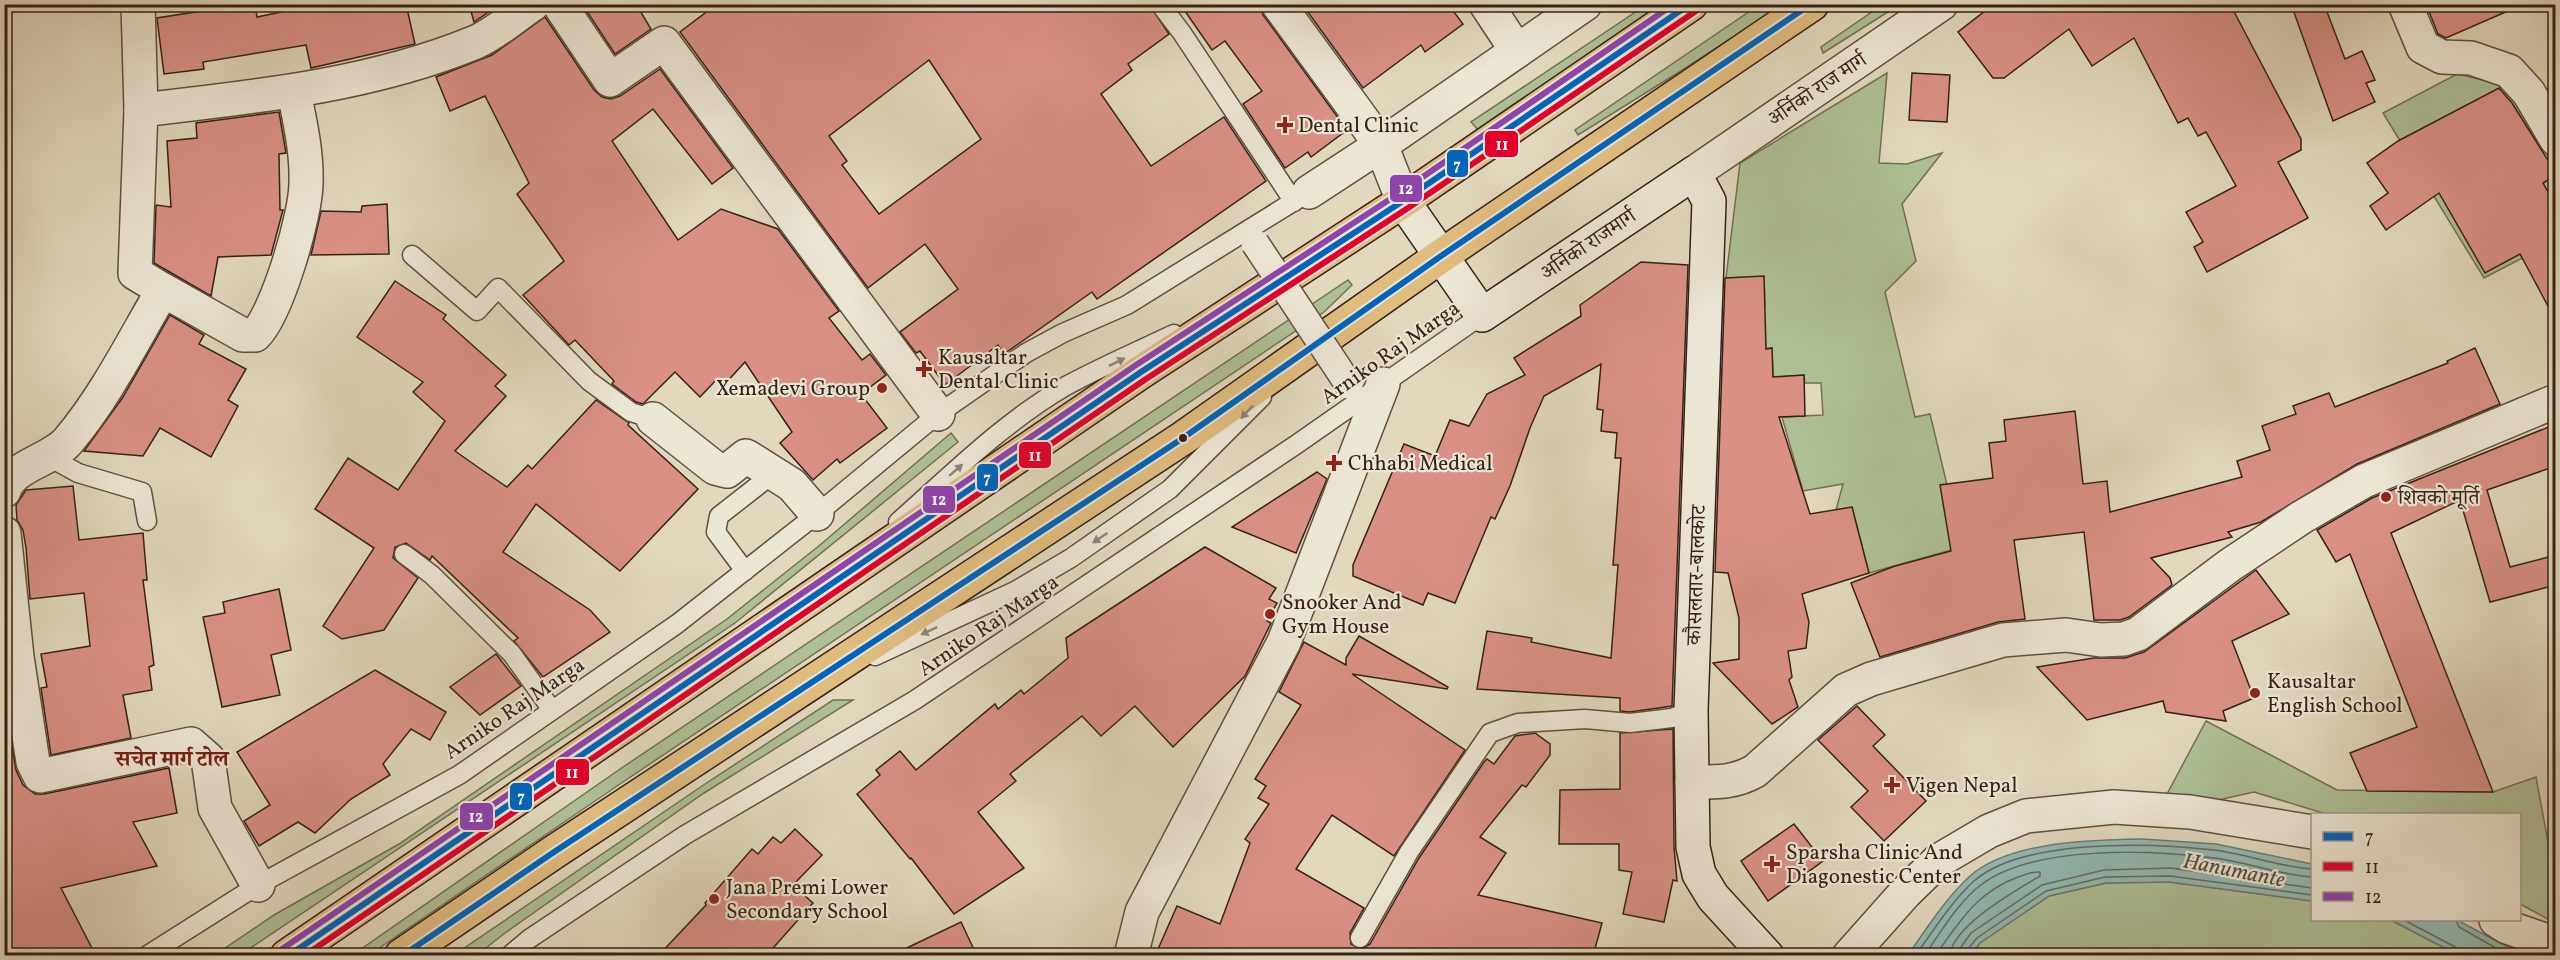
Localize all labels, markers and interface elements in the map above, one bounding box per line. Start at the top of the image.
street label: अर्निको राज मार्ग [1763,46,1874,134]
place label: Dental Clinic [1298,112,1419,141]
marker: Dental Clinic [1276,116,1294,134]
line badge: 11 [1484,130,1519,158]
text: 11 [1496,135,1508,157]
line badge: 7 [1446,149,1469,178]
text: 7 [1453,155,1461,177]
line badge: 12 [1389,174,1423,203]
text: 12 [1399,179,1413,201]
street label: अर्निको राजमार्ग [1535,202,1643,288]
street label: Arniko Raj Marga [1315,294,1466,412]
place label: Kausaltar Dental Clinic [938,344,1059,397]
one-way arrow [1109,357,1126,366]
marker: Kausaltar Dental Clinic [915,360,933,378]
place label: Xemadevi Group [716,375,870,404]
marker: Xemadevi Group [875,381,889,395]
one-way arrow [1241,404,1255,418]
unlabelled marker [1177,432,1189,444]
line badge: 11 [1018,441,1052,469]
text: 11 [1029,446,1041,468]
place label: Chhabi Medical [1348,450,1493,479]
marker: Chhabi Medical [1325,454,1343,472]
line badge: 7 [976,463,999,492]
one-way arrow [948,464,963,477]
text: 7 [983,468,991,490]
place label: शिवको मूर्ति [2397,484,2481,513]
line badge: 12 [922,485,956,514]
text: 12 [932,490,946,512]
marker: शिवको मूर्ति [2379,490,2393,504]
street label: कौसलतार-बालकोट [1681,503,1714,646]
one-way arrow [1092,532,1108,544]
street label: Arniko Raj Marga [913,568,1065,684]
place label: Snooker And Gym House [1282,589,1402,642]
marker: Snooker And Gym House [1263,607,1277,621]
one-way arrow [920,627,937,636]
street label: Arniko Raj Marga [439,651,591,767]
place label: Kausaltar English School [2267,668,2403,721]
marker: Kausaltar English School [2248,686,2262,700]
district label: सचेत मार्ग टोल [113,745,230,776]
line badge: 11 [555,758,590,786]
text: 11 [566,763,578,785]
place label: Vigen Nepal [1906,772,2017,801]
marker: Vigen Nepal [1883,776,1901,794]
line badge: 7 [509,782,533,811]
text: 7 [517,787,525,809]
line badge: 12 [459,802,494,831]
text: 12 [469,807,483,829]
legend [2311,813,2521,921]
text: 7 [2365,826,2374,851]
place label: Sparsha Clinic And Diagonestic Center [1786,839,1963,892]
water label: Hanumante [2180,846,2287,896]
marker: Sparsha Clinic And Diagonestic Center [1763,855,1781,873]
text: 11 [2365,856,2379,881]
place label: Jana Premi Lower Secondary School [726,874,888,927]
text: 12 [2365,886,2382,911]
marker: Jana Premi Lower Secondary School [707,892,721,906]

